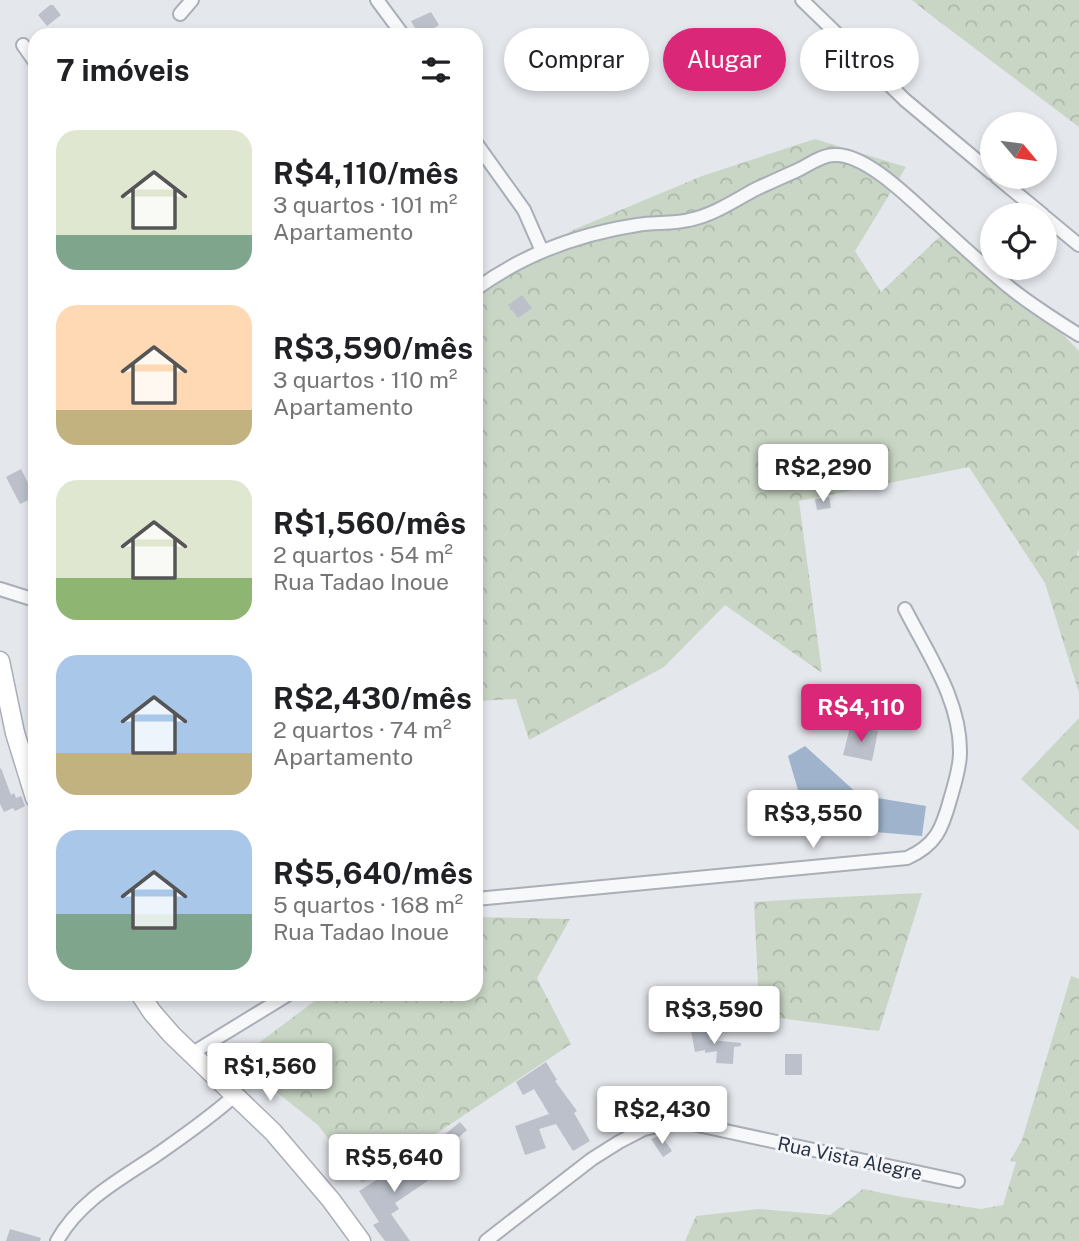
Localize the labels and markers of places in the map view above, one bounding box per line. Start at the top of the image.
pin: R$2,290 [758,444,888,504]
pin: R$4,110 [796,684,926,744]
pin: R$3,550 [748,790,878,850]
pin: R$3,590 [649,986,779,1046]
pin: R$1,560 [205,1044,335,1103]
pin: R$2,430 [597,1086,727,1146]
pin: R$5,640 [329,1134,459,1194]

